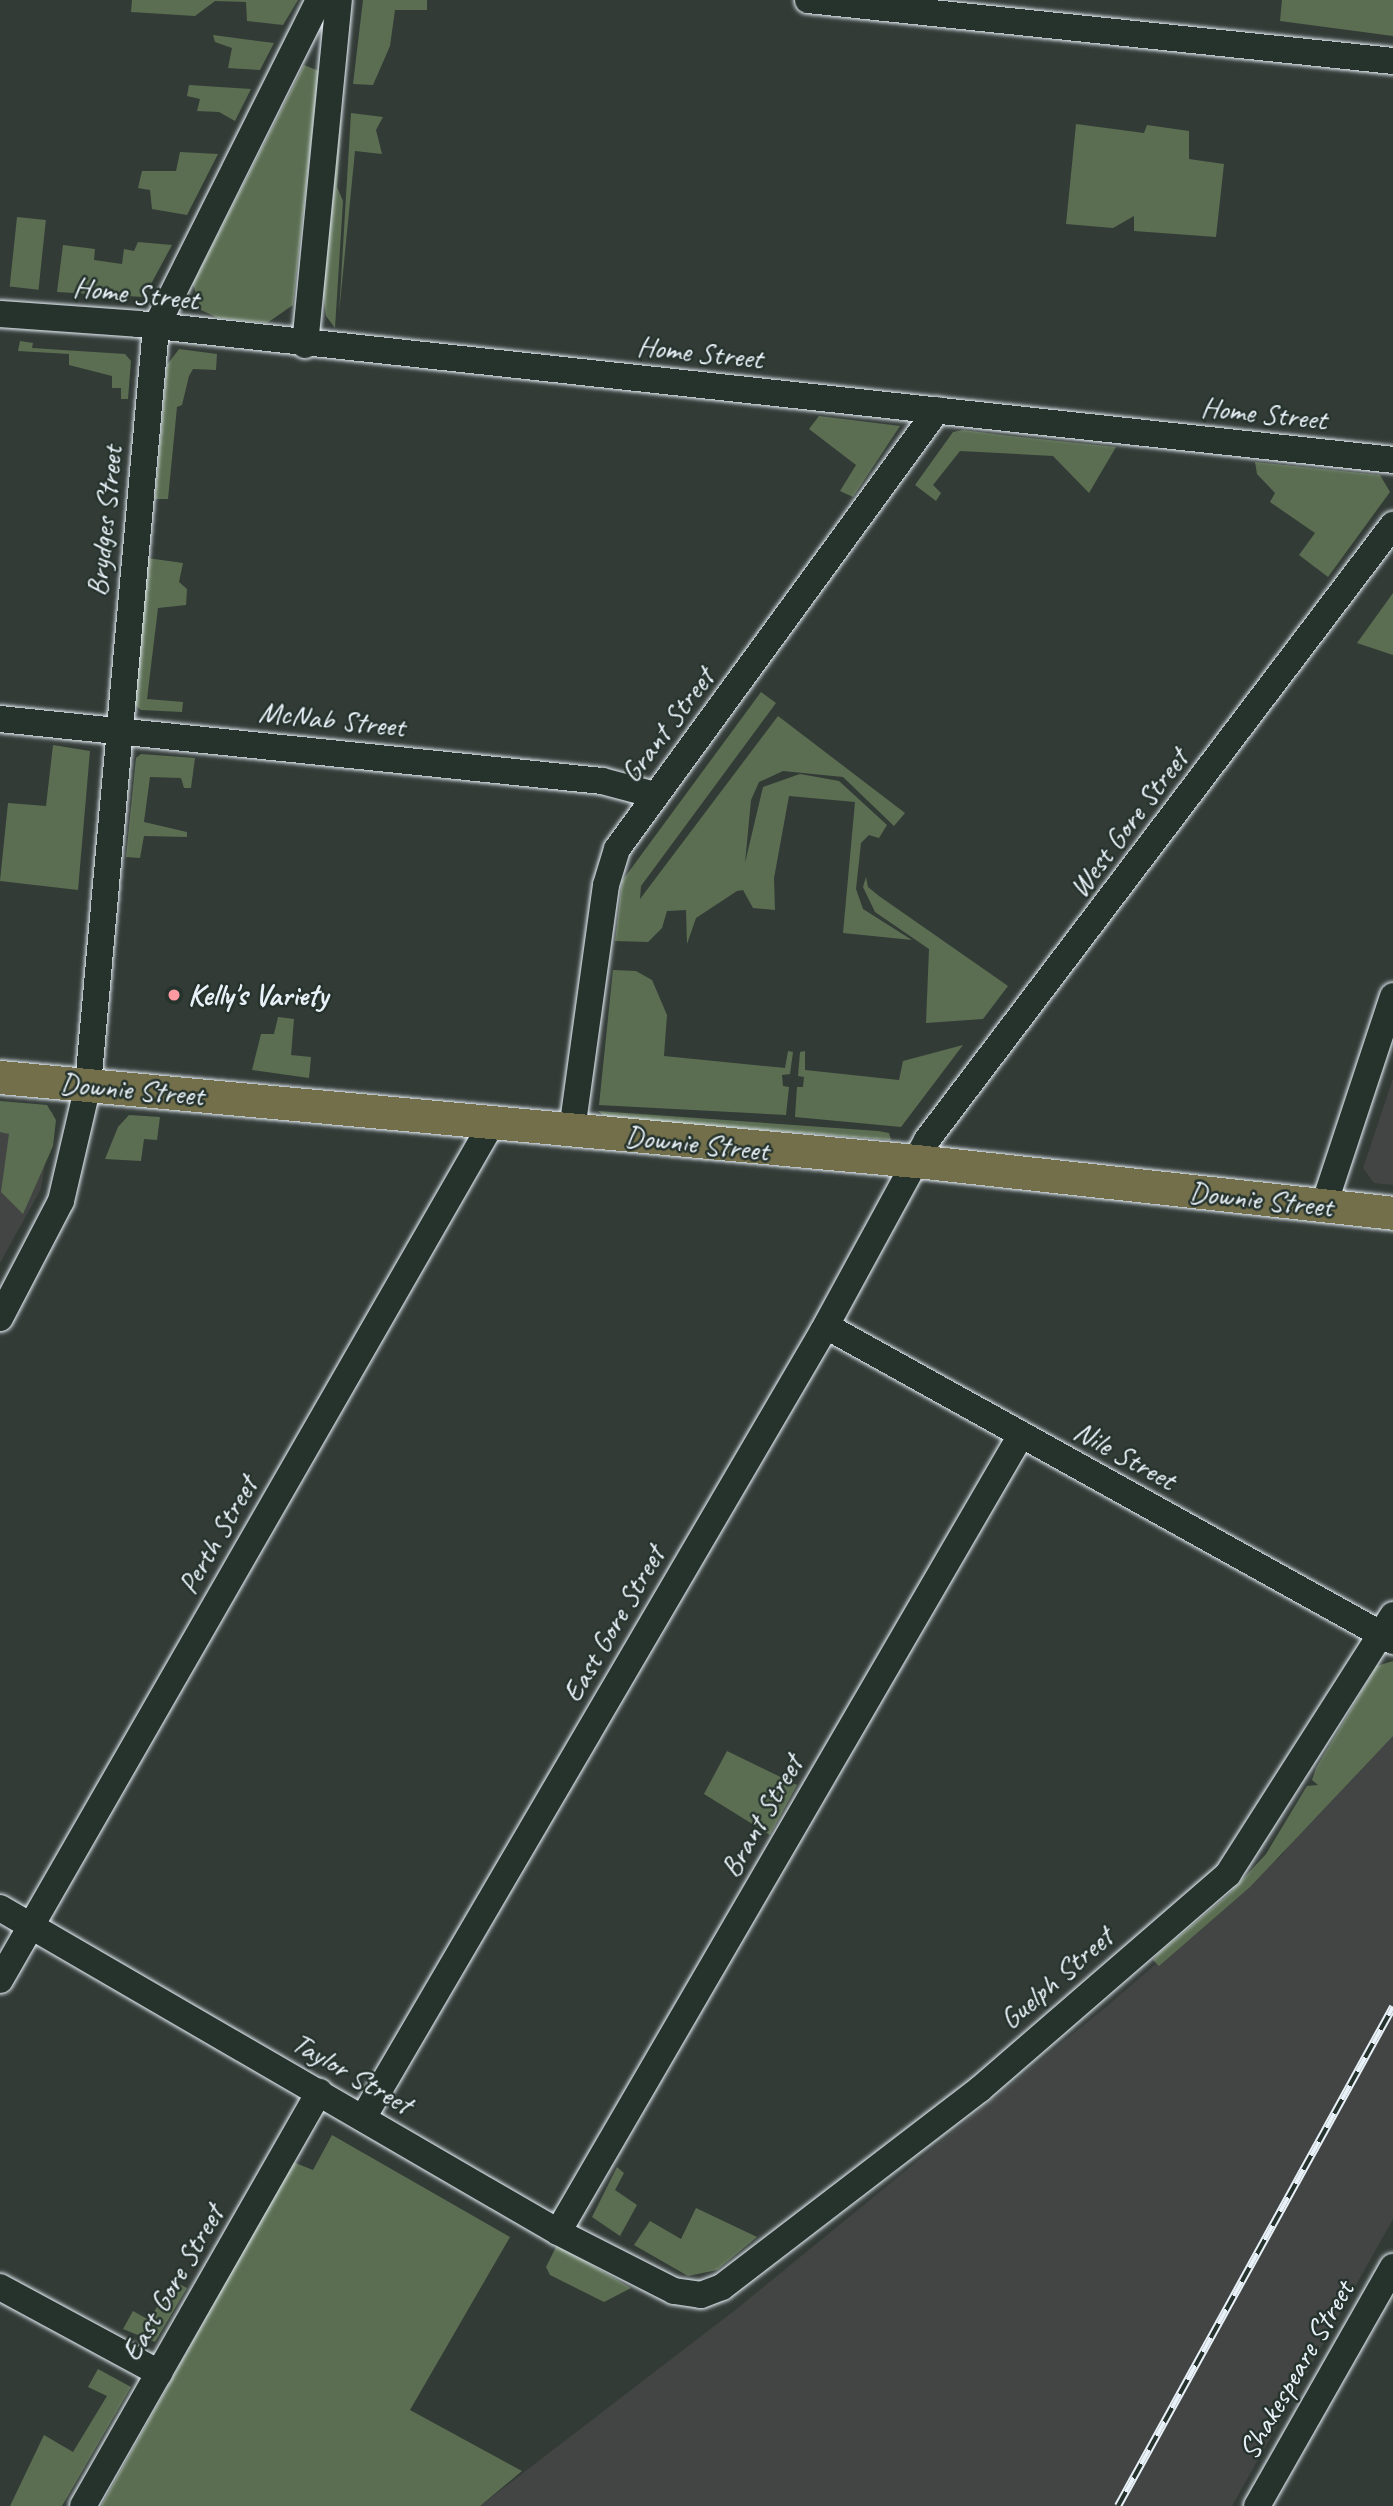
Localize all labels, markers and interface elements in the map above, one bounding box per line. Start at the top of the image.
street label: Home Street [71,268,201,318]
street label: Home Street [635,327,765,377]
street label: Home Street [1199,388,1329,438]
street label: Brydges Street [78,444,130,598]
street label: Grant Street [612,660,722,790]
street label: McNab Street [257,693,407,745]
street label: West Gore Street [1060,741,1196,905]
place label: Kelly's Variety [188,977,328,1013]
marker: Kelly's Variety [166,987,182,1003]
street label: Downie Street [58,1065,206,1113]
street label: Downie Street [623,1118,771,1168]
street label: Downie Street [1187,1174,1335,1224]
street label: Nile Street [1067,1412,1183,1498]
street label: Perth Street [169,1470,265,1600]
street label: East Gore Street [554,1539,672,1709]
street label: Brant Street [712,1748,810,1884]
street label: Guelph Street [992,1919,1120,2037]
street label: Taylor Street [285,2024,419,2122]
street label: East Gore Street [113,2198,231,2368]
street label: Shakespeare Street [1230,2274,1362,2466]

